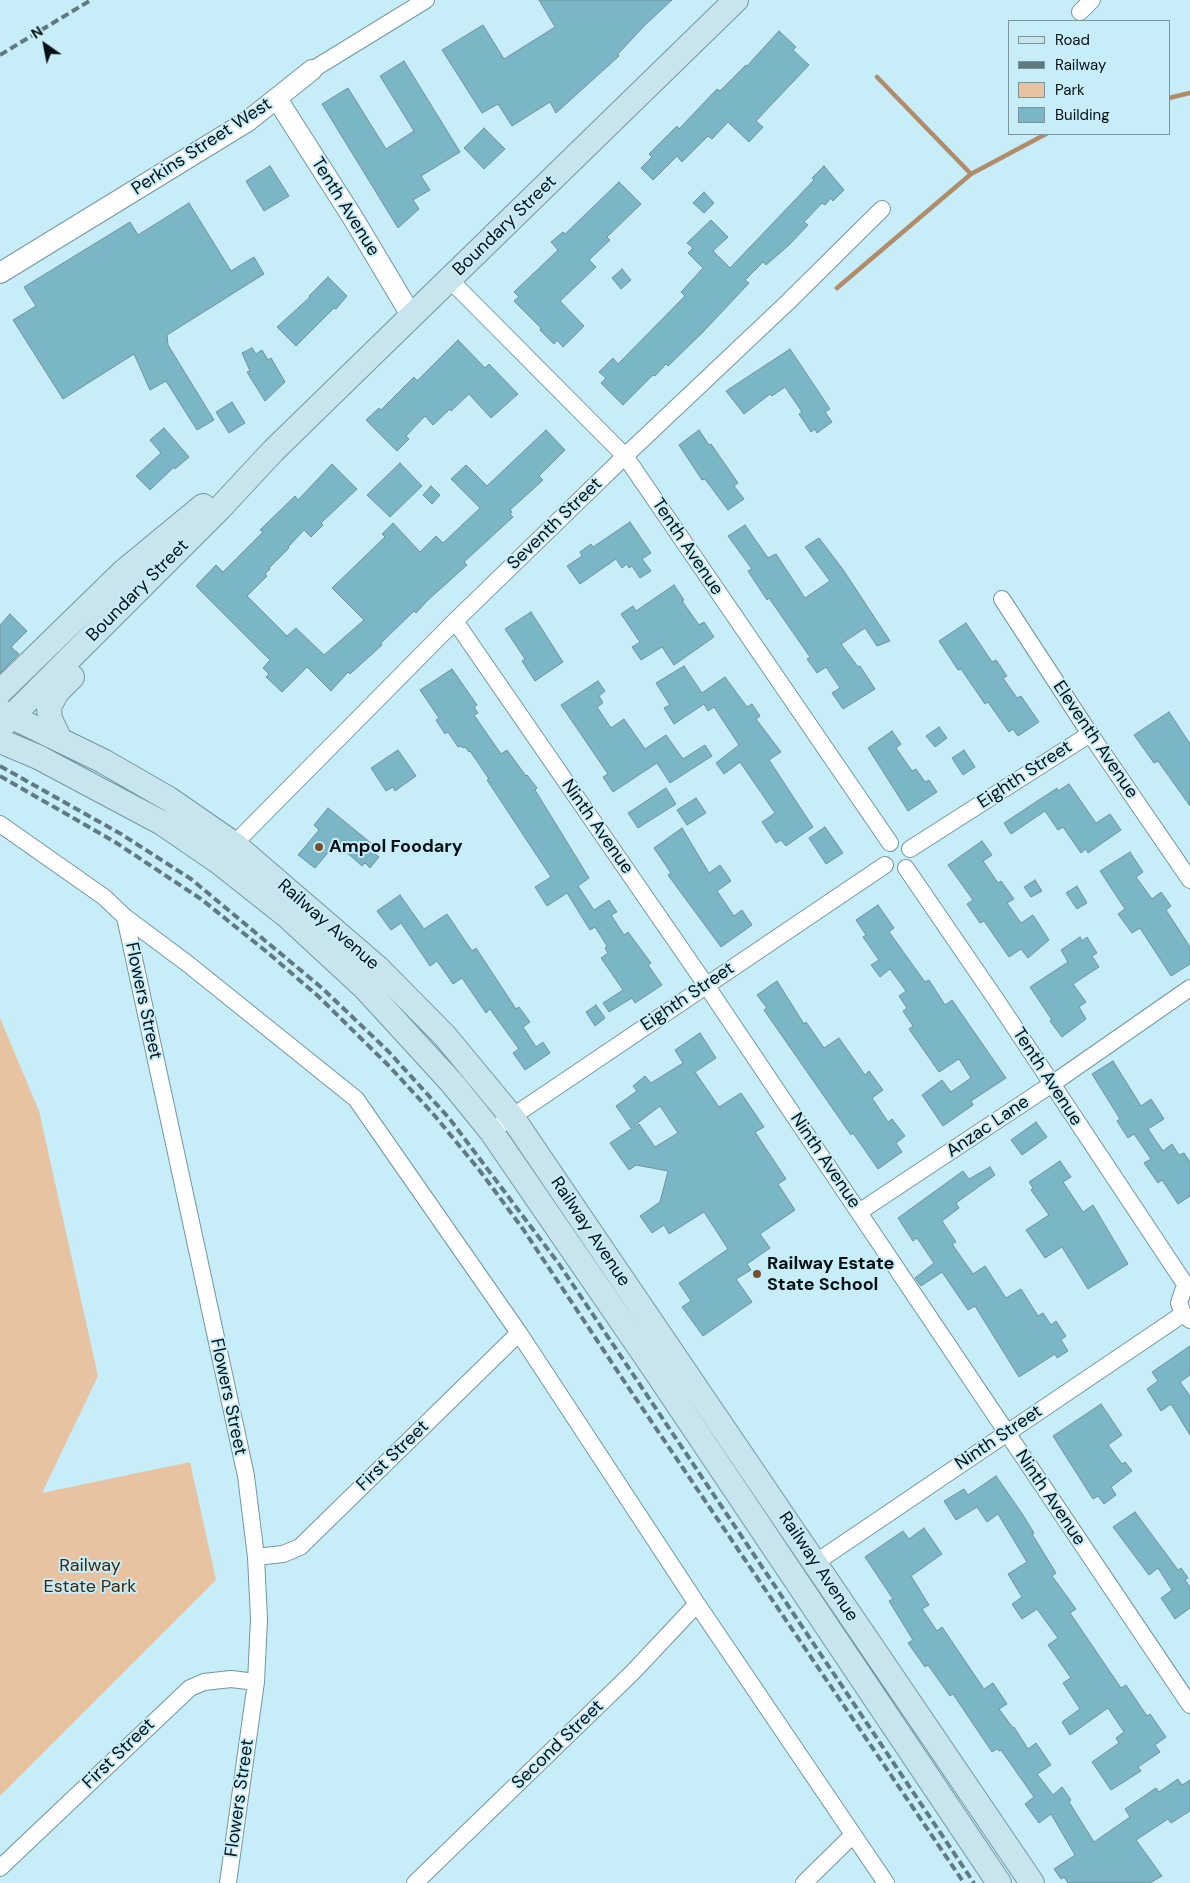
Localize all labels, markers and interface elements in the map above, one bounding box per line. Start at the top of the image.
north arrow [20,20,70,70]
legend [1008,20,1170,135]
text: N [28,22,46,43]
text: Road [1055,30,1090,50]
text: Railway [1055,55,1106,75]
text: Park [1055,80,1085,100]
street label: Perkins Street West [128,94,276,200]
text: Building [1055,105,1110,125]
street label: Tenth Avenue [306,154,384,260]
street label: Boundary Street [449,171,561,281]
street label: Seventh Street [503,473,607,575]
street label: Tenth Avenue [647,494,727,600]
street label: Boundary Street [82,535,194,647]
street label: Eleventh Avenue [1048,677,1142,803]
street label: Eighth Street [974,737,1076,813]
street label: Ninth Avenue [556,776,638,878]
place label: Ampol Foodary [329,836,463,858]
marker: Ampol Foodary [313,841,325,853]
street label: Railway Avenue [273,875,383,975]
street label: Flowers Street [120,941,166,1061]
street label: Eighth Street [637,958,739,1036]
street label: Tenth Avenue [1007,1024,1087,1130]
street label: Anzac Lane [942,1091,1034,1163]
street label: Ninth Avenue [785,1109,865,1213]
street label: Railway Avenue [545,1173,635,1291]
place label: Railway Estate State School [767,1253,894,1296]
marker: Railway Estate State School [751,1268,763,1280]
street label: Flowers Street [205,1337,251,1457]
street label: Ninth Street [951,1401,1047,1475]
street label: First Street [352,1416,434,1496]
street label: Ninth Avenue [1010,1446,1090,1550]
street label: Railway Avenue [773,1508,863,1626]
park label: Railway Estate Park [44,1555,136,1598]
street label: Second Street [508,1696,608,1794]
street label: First Street [78,1714,160,1794]
street label: Flowers Street [221,1738,259,1858]

